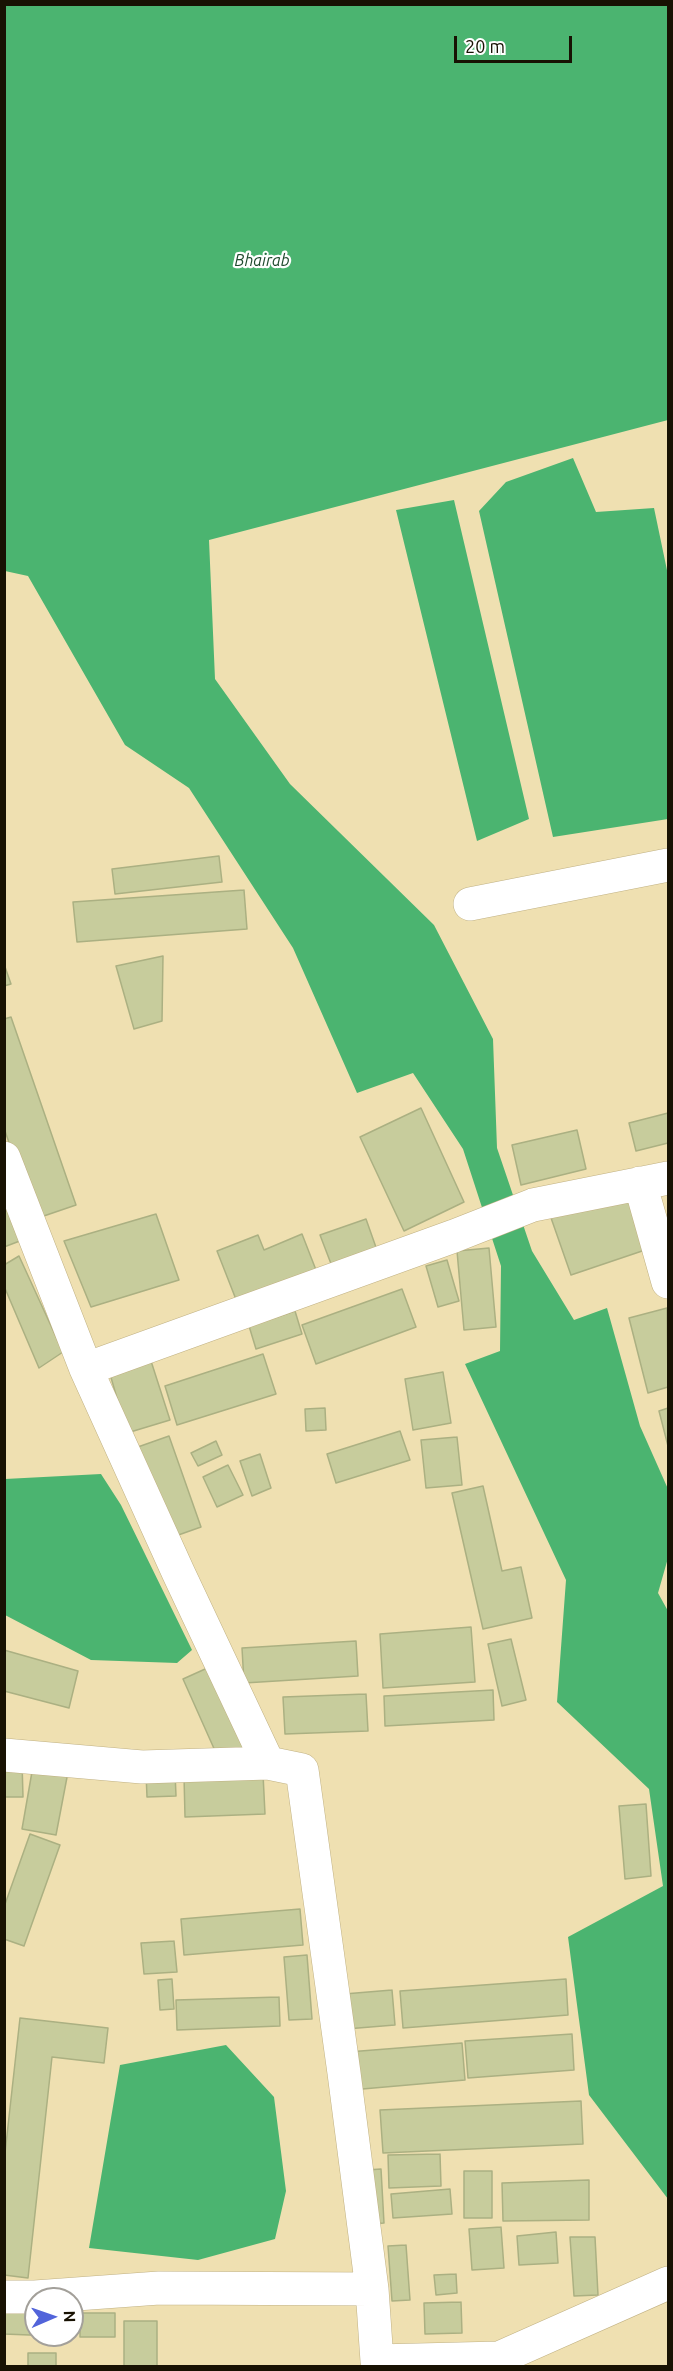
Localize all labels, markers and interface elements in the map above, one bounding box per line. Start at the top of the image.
scale bar [457,24,576,62]
text: 20 m [465,36,505,56]
water label: Bhairab [235,251,289,271]
north arrow [24,2287,84,2347]
text: N [61,2310,79,2323]

